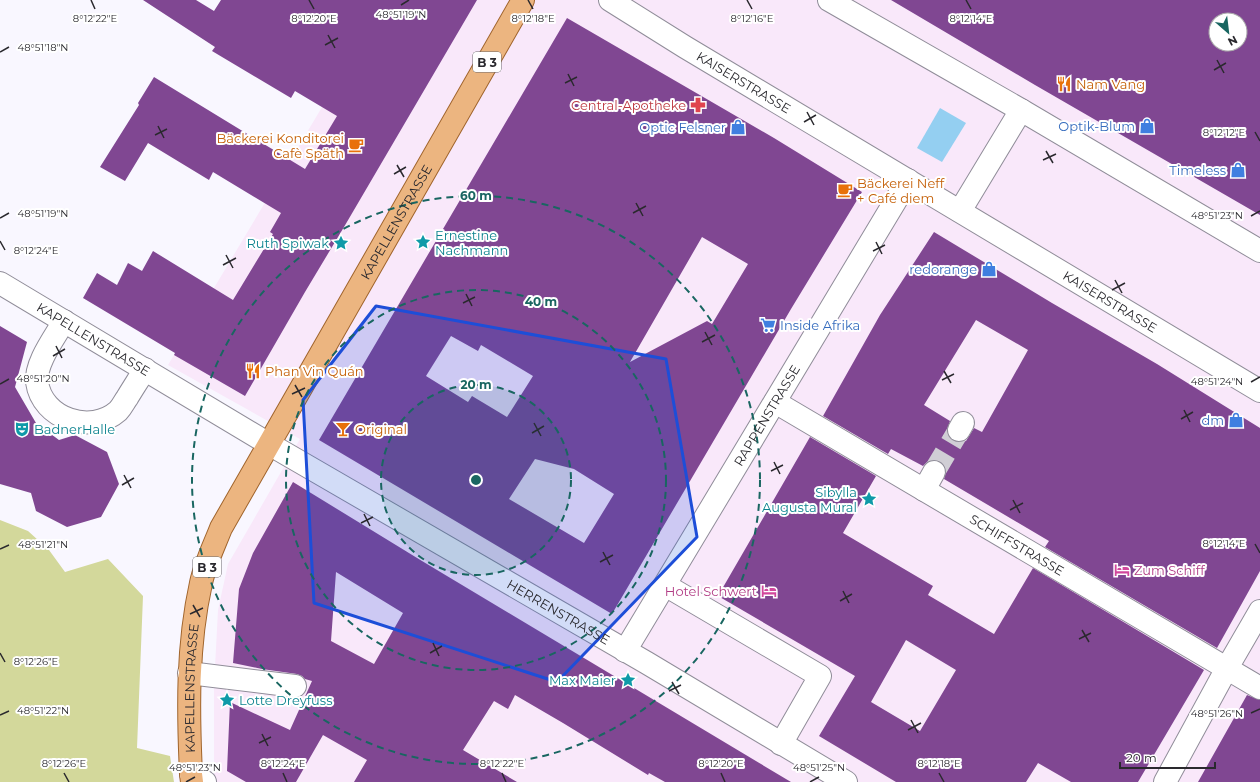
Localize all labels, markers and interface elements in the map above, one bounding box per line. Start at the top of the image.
text: 48°51'19"N [376,8,426,21]
text: 8°12'22"E [73,12,117,25]
text: 8°12'20"E [291,12,337,25]
text: 8°12'18"E [511,12,555,25]
text: 8°12'16"E [731,12,774,25]
text: 8°12'14"E [949,12,993,25]
north arrow [1208,12,1248,52]
text: N [1225,33,1240,49]
text: 48°51'18"N [18,41,69,54]
street label: KAISERSTRASSE [694,48,794,117]
road number: B 3 [473,52,501,72]
restaurant icon: Nam Vang [1055,75,1073,93]
place label: Nam Vang [1076,76,1145,92]
pharmacy icon: Central-Apotheke [689,96,707,114]
place label: Central-Apotheke [571,97,686,113]
shop icon: Optik-Blum [1138,117,1156,135]
shop icon: Optic Felsner [729,118,747,136]
place label: Optik-Blum [1058,118,1135,134]
place label: Optic Felsner [639,119,726,135]
text: 8°12'12"E [1203,126,1246,139]
place label: Bäckerei Konditorei Cafè Späth [217,130,344,161]
cafe icon: Bäckerei Konditorei Cafè Späth [347,136,365,154]
shop icon: Timeless [1229,161,1247,179]
street label: KAPELLENSTRASSE [357,162,435,282]
place label: Timeless [1169,162,1226,178]
place label: Bäckerei Neff + Café diem [857,175,945,206]
cafe icon: Bäckerei Neff + Café diem [836,181,854,199]
text: 60 m [460,188,492,203]
text: 48°51'19"N [18,207,68,220]
text: 48°51'23"N [1191,209,1243,222]
place label: Ernestine Nachmann [435,227,508,258]
place icon: Ernestine Nachmann [414,233,432,251]
place icon: Ruth Spiwak [332,234,350,252]
place label: Ruth Spiwak [246,235,329,251]
text: 8°12'24"E [14,244,59,257]
shop icon: redorange [980,260,998,278]
place label: redorange [909,261,977,277]
street label: KAISERSTRASSE [1060,267,1160,336]
text: 40 m [525,294,557,309]
street label: KAPELLENSTRASSE [34,299,153,379]
supermarket icon: Inside Afrika [759,316,777,334]
place label: Inside Afrika [780,317,860,333]
restaurant icon: Phan Vin Quán [244,362,262,380]
street label: RAPPENSTRASSE [730,362,803,469]
place label: Phan Vin Quán [265,363,364,379]
text: 48°51'20"N [16,372,70,385]
text: 48°51'24"N [1191,375,1243,388]
text: 20 m [460,377,492,392]
shop icon: dm [1227,411,1245,429]
place label: dm [1201,412,1224,428]
theatre icon: BadnerHalle [13,420,31,438]
bar icon: Original [334,420,352,438]
place label: BadnerHalle [34,421,115,437]
place label: Original [355,421,407,437]
centre of rings [469,473,483,487]
place label: Sibylla Augusta Mural [762,484,857,515]
place icon: Sibylla Augusta Mural [860,490,878,508]
street label: SCHIFFSTRASSE [967,511,1067,579]
text: 8°12'14"E [1202,537,1246,550]
text: 48°51'21"N [18,538,68,551]
road number: B 3 [193,557,221,577]
hotel icon: Zum Schiff [1113,561,1131,579]
place label: Zum Schiff [1134,562,1205,578]
street label: HERRENSTRASSE [504,576,613,648]
hotel icon: Hotel Schwert [760,582,778,600]
place label: Hotel Schwert [665,583,757,599]
street label: KAPELLENSTRASSE [181,623,202,753]
text: 8°12'26"E [14,655,59,668]
place icon: Max Maier [619,671,637,689]
place label: Max Maier [549,672,616,688]
place icon: Lotte Dreyfuss [218,691,236,709]
place label: Lotte Dreyfuss [239,692,333,708]
text: 48°51'22"N [17,704,69,717]
text: 48°51'26"N [1191,707,1243,720]
scale bar [1120,744,1215,770]
text: 20 m [1126,750,1157,765]
text: 8°12'26"E [42,757,87,770]
text: 8°12'24"E [261,757,306,770]
text: 8°12'22"E [480,757,524,770]
text: 8°12'20"E [698,757,744,770]
text: 8°12'18"E [917,757,961,770]
text: 48°51'23"N [169,761,221,774]
text: 48°51'25"N [793,761,845,774]

